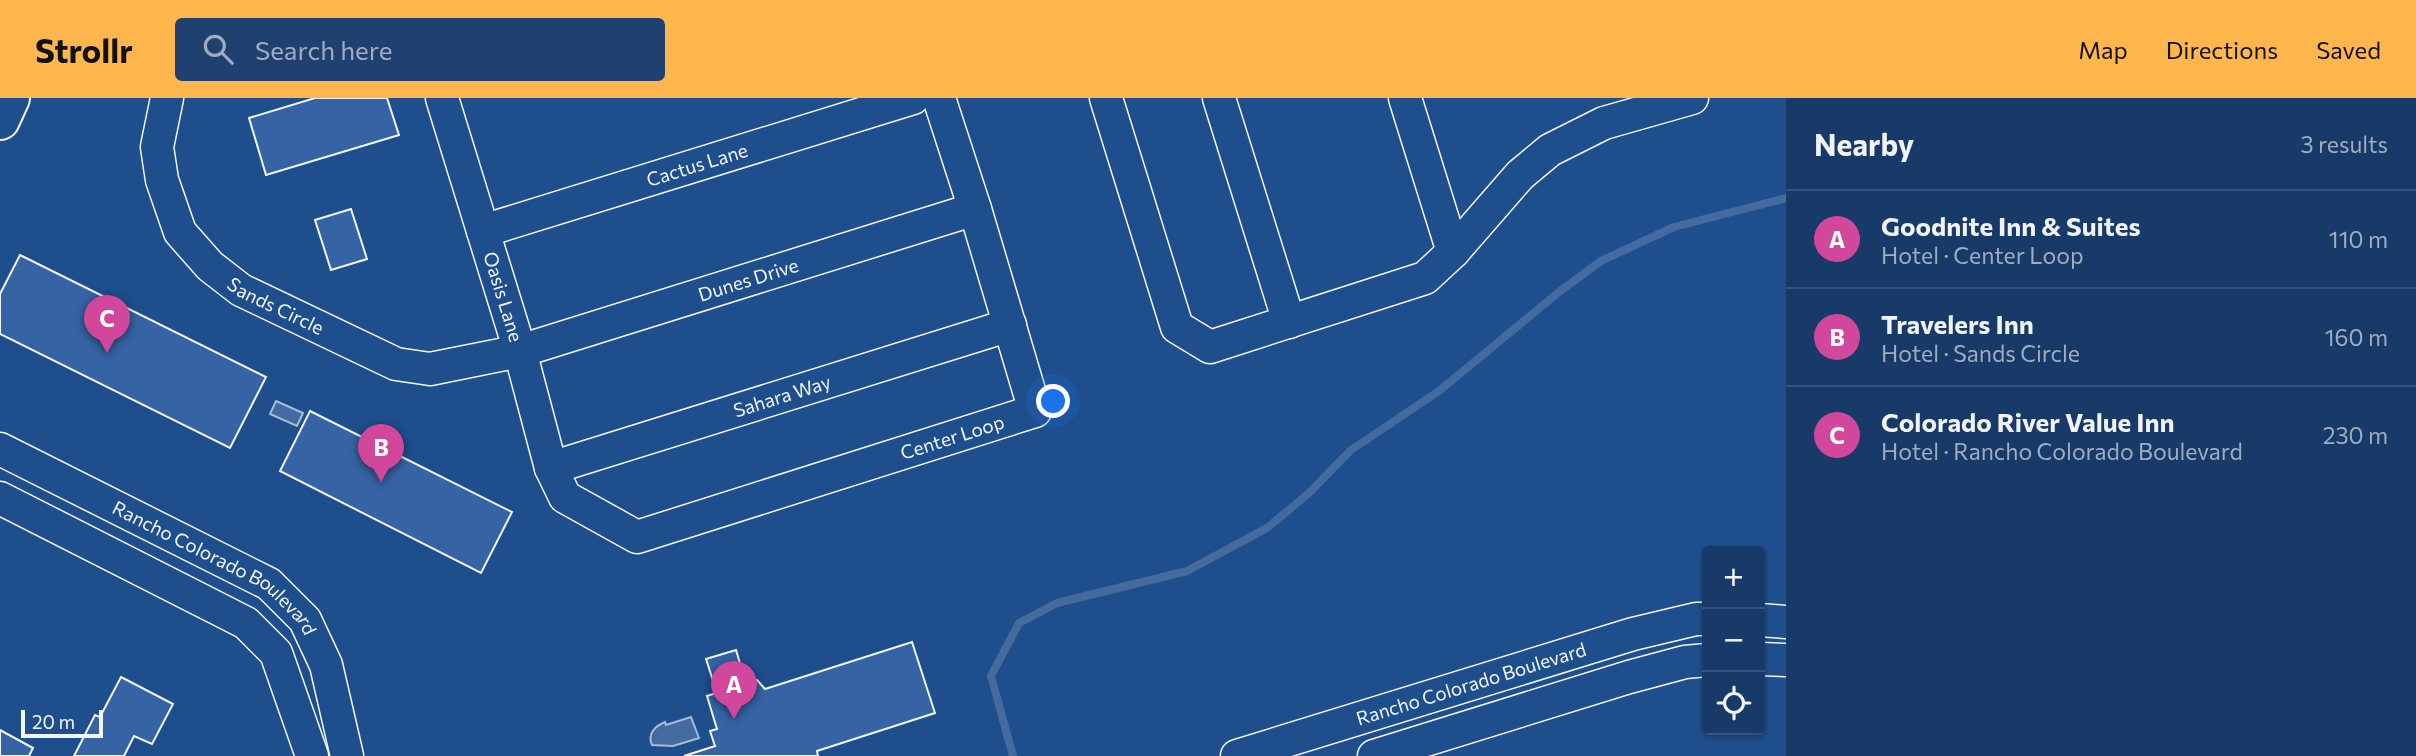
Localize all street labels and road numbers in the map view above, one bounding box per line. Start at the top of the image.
street label: Cactus Lane [643,138,750,191]
street label: Oasis Lane [479,249,528,344]
street label: Dunes Drive [695,253,801,306]
street label: Sands Circle [223,272,328,339]
street label: Sahara Way [730,370,834,422]
street label: Center Loop [897,410,1007,464]
street label: Rancho Colorado Boulevard [109,495,322,638]
street label: Rancho Colorado Boulevard [1353,637,1589,730]

